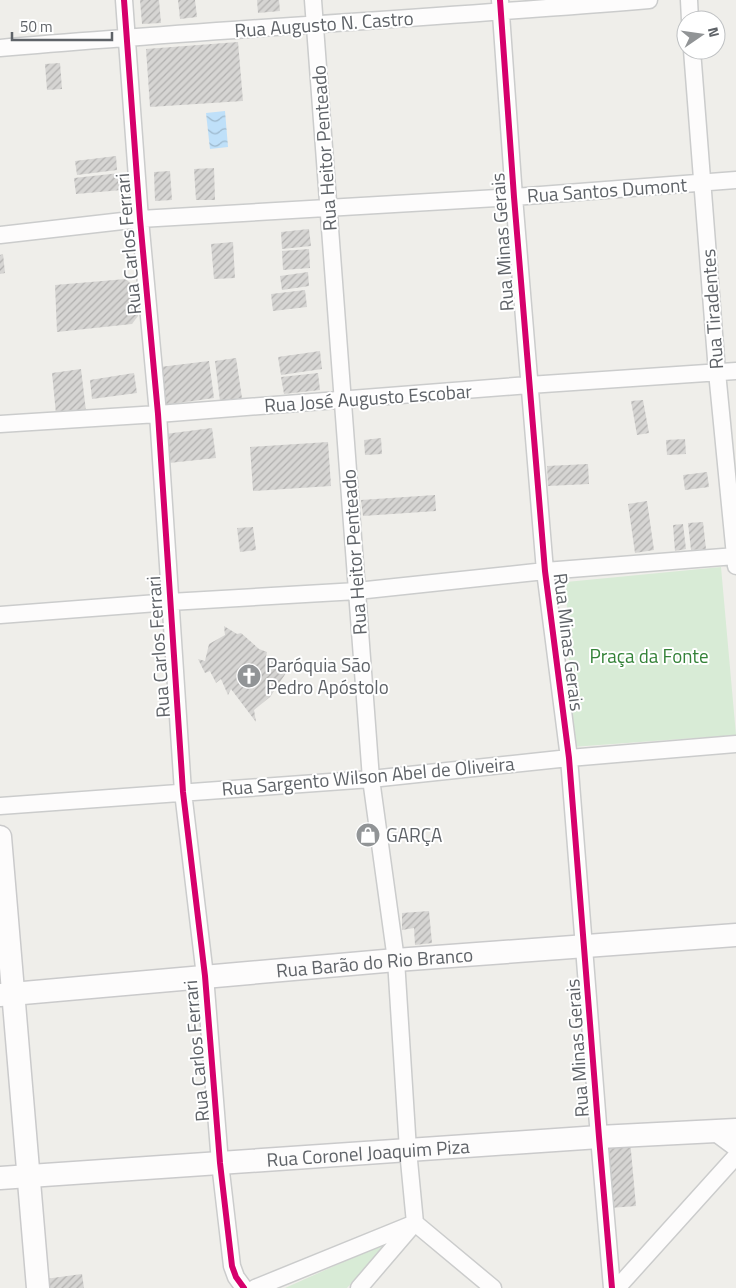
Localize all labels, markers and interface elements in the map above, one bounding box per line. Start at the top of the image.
street label: Rua Augusto N. Castro [234,3,414,44]
scale bar [12,10,112,42]
north arrow [676,10,726,60]
text: 50 m [20,15,53,38]
text: N [703,25,725,39]
street label: Rua Heitor Penteado [303,64,344,232]
street label: Rua Santos Dumont [526,169,688,210]
street label: Rua Carlos Ferrari [107,172,148,316]
street label: Rua Minas Gerais [482,172,521,312]
street label: Rua Tiradentes [693,248,730,370]
street label: Rua José Augusto Escobar [263,376,473,419]
street label: Rua Heitor Penteado [333,468,374,636]
street label: Rua Minas Gerais [547,571,592,713]
street label: Rua Carlos Ferrari [138,575,177,719]
park label: Praça da Fonte [589,641,709,670]
place label: Paróquia São Pedro Apóstolo [266,650,389,701]
church icon: Paróquia São Pedro Apóstolo [236,663,262,689]
street label: Rua Sargento Wilson Abel de Oliveira [220,748,516,803]
place label: GARÇA [386,820,442,849]
shop icon: GARÇA [355,822,381,848]
street label: Rua Barão do Rio Branco [275,939,474,985]
street label: Rua Minas Gerais [557,978,596,1118]
street label: Rua Carlos Ferrari [175,979,216,1123]
street label: Rua Coronel Joaquim Piza [266,1131,471,1174]

